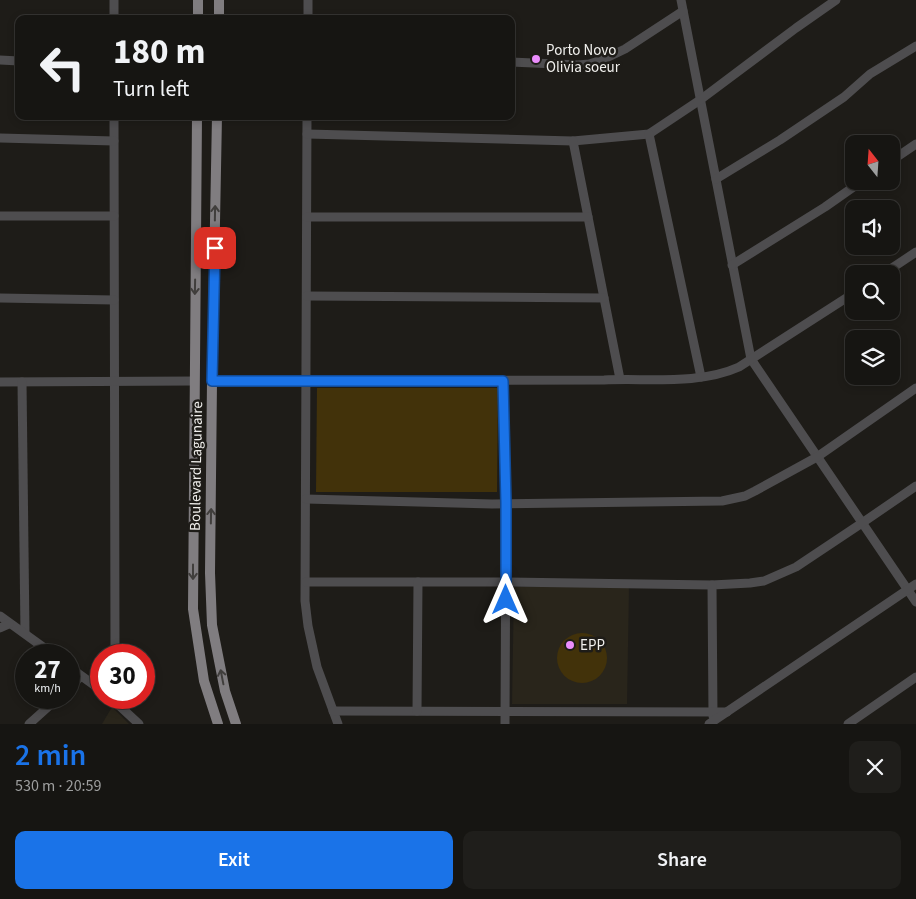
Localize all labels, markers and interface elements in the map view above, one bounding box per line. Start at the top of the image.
text: 180 m [113,27,205,77]
icon: left [30,35,95,100]
place label: Porto Novo Olivia soeur [546,40,621,78]
marker: Porto Novo Olivia soeur [530,53,542,65]
text: Turn left [113,73,189,105]
north arrow [845,135,900,190]
map controls [845,135,900,385]
button: sound [845,200,900,255]
one-way arrow [210,205,220,222]
pin [194,227,236,269]
icon: arrive [201,234,229,262]
button: search [845,265,900,320]
one-way arrow [190,279,200,295]
button: layers [845,330,900,385]
street label: Boulevard Lagunaire [185,401,208,531]
one-way arrow [206,508,216,524]
one-way arrow [188,564,198,580]
position arrow [479,573,531,625]
place label: EPP [580,635,605,656]
marker: EPP [564,639,576,651]
speed limit sign: 30 [90,644,155,709]
text: 27 [34,652,61,688]
one-way arrow [217,670,227,686]
text: km/h [34,680,61,697]
text: 2 min [15,734,86,777]
button: close [849,741,901,793]
text: 530 m · 20:59 [15,775,102,797]
button: Exit [15,831,453,889]
button: Share [463,831,901,889]

